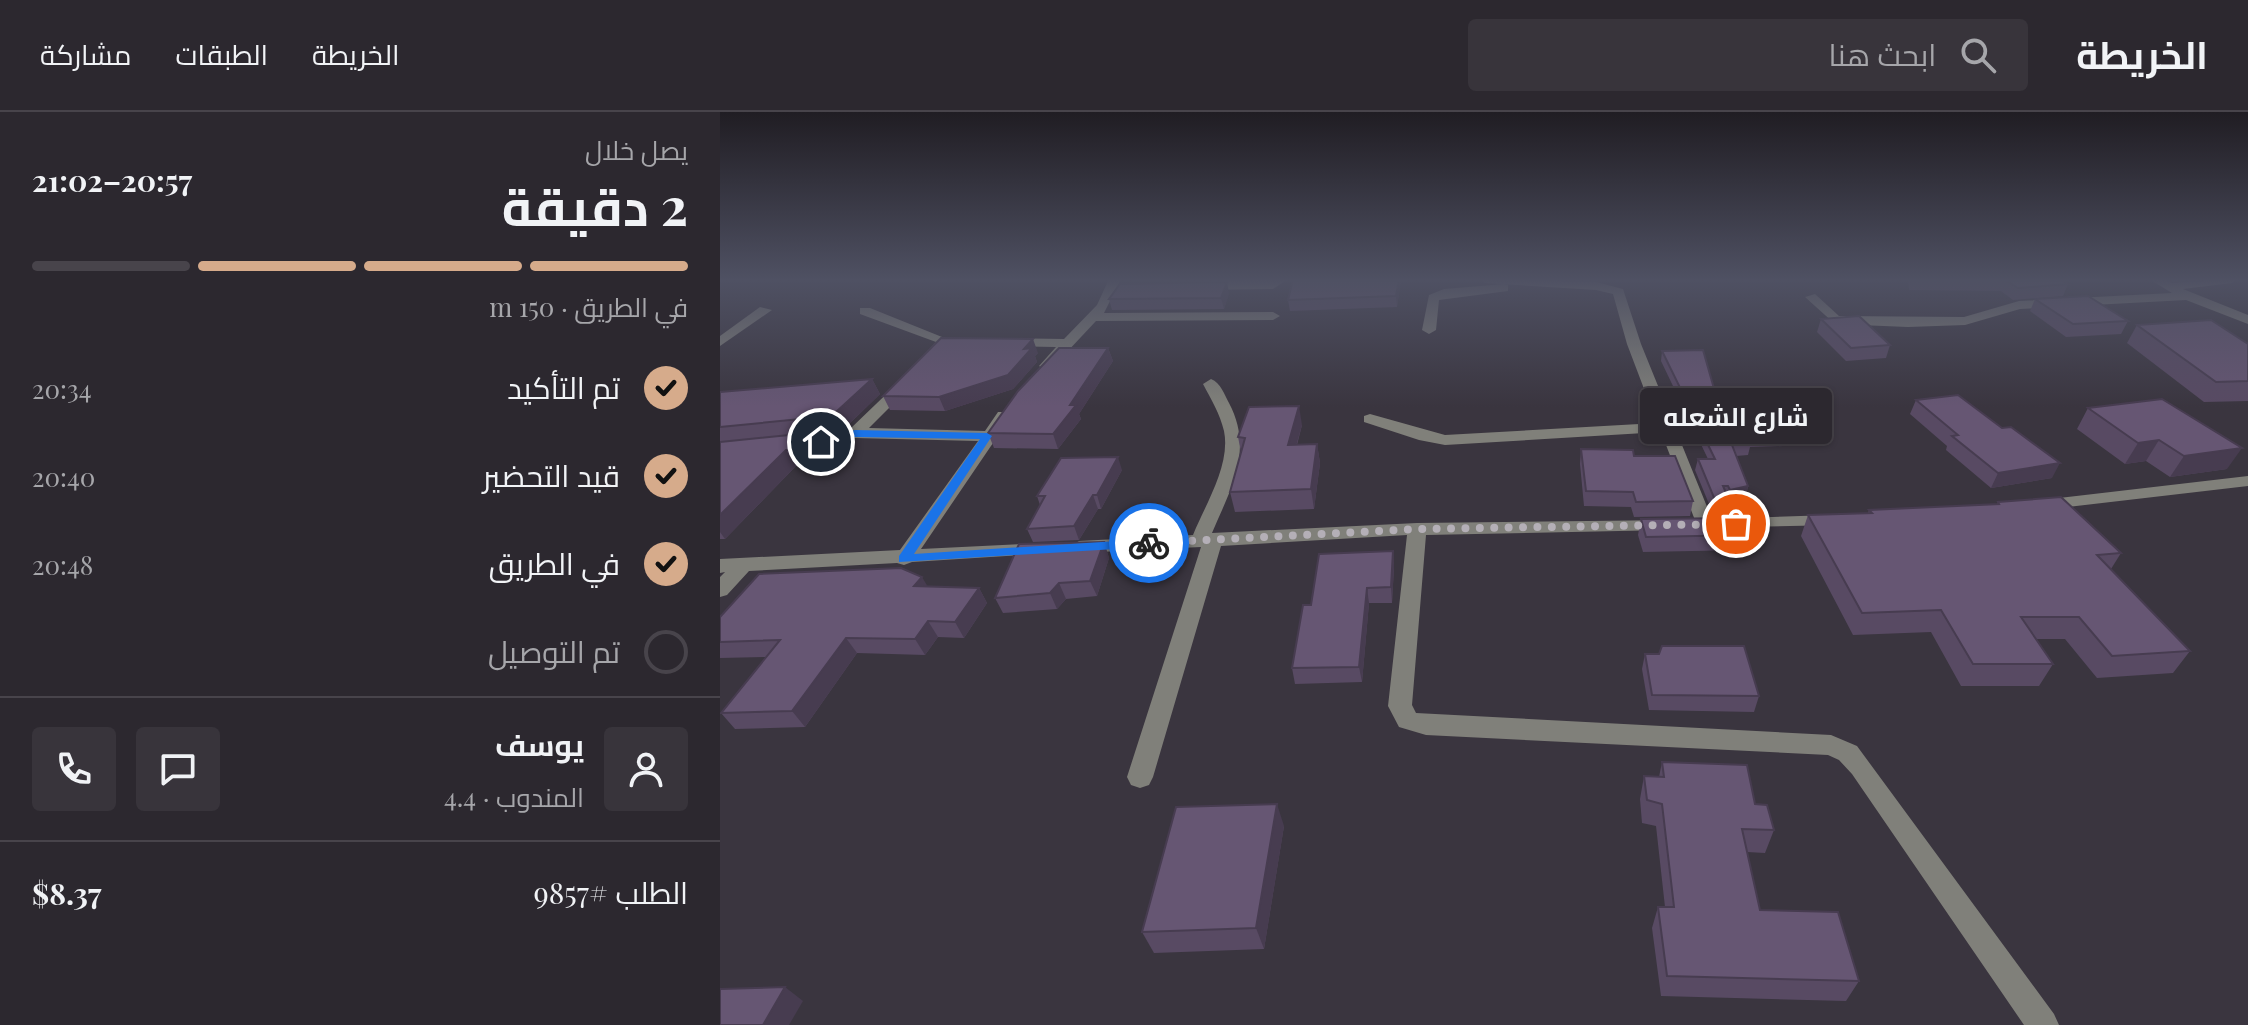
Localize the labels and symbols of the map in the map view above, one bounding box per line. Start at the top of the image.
callout: شارع الشعله [1640,388,1832,444]
pin [787,408,855,476]
pin [1702,490,1770,558]
courier [1109,503,1189,583]

